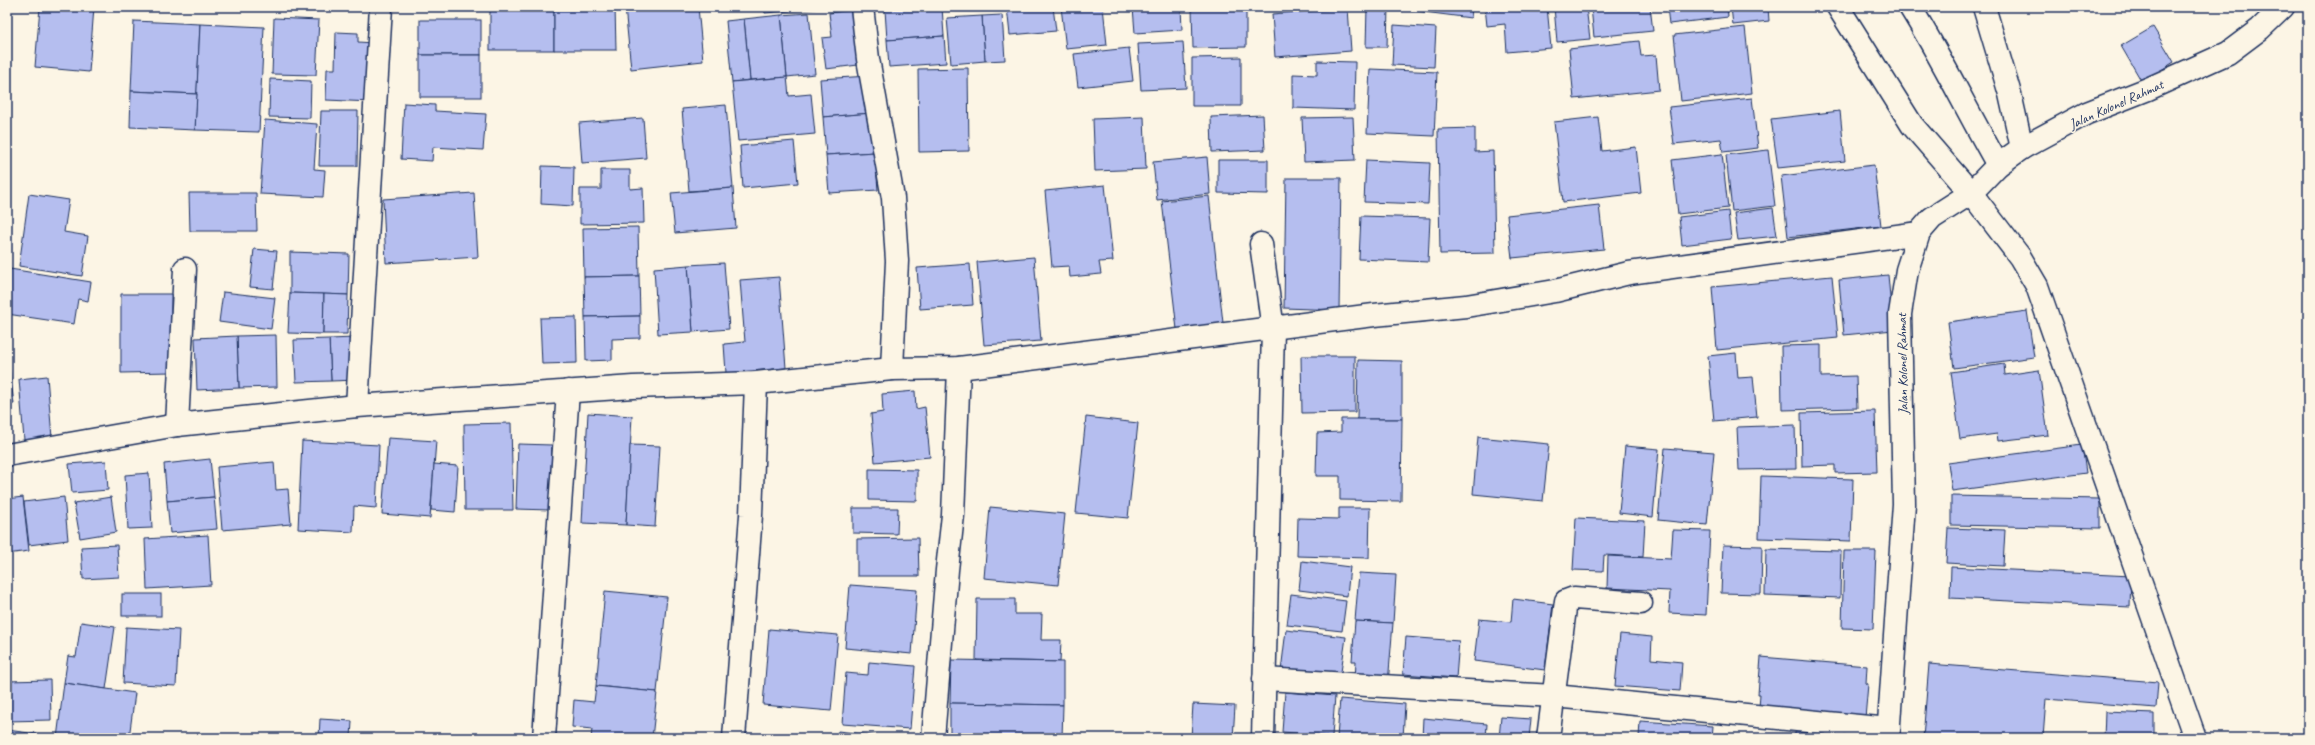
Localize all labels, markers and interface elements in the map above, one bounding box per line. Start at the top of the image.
street label: Jalan Kolonel Rahmat [2066,76,2167,133]
street label: Jalan Kolonel Rahmat [1893,312,1912,416]

